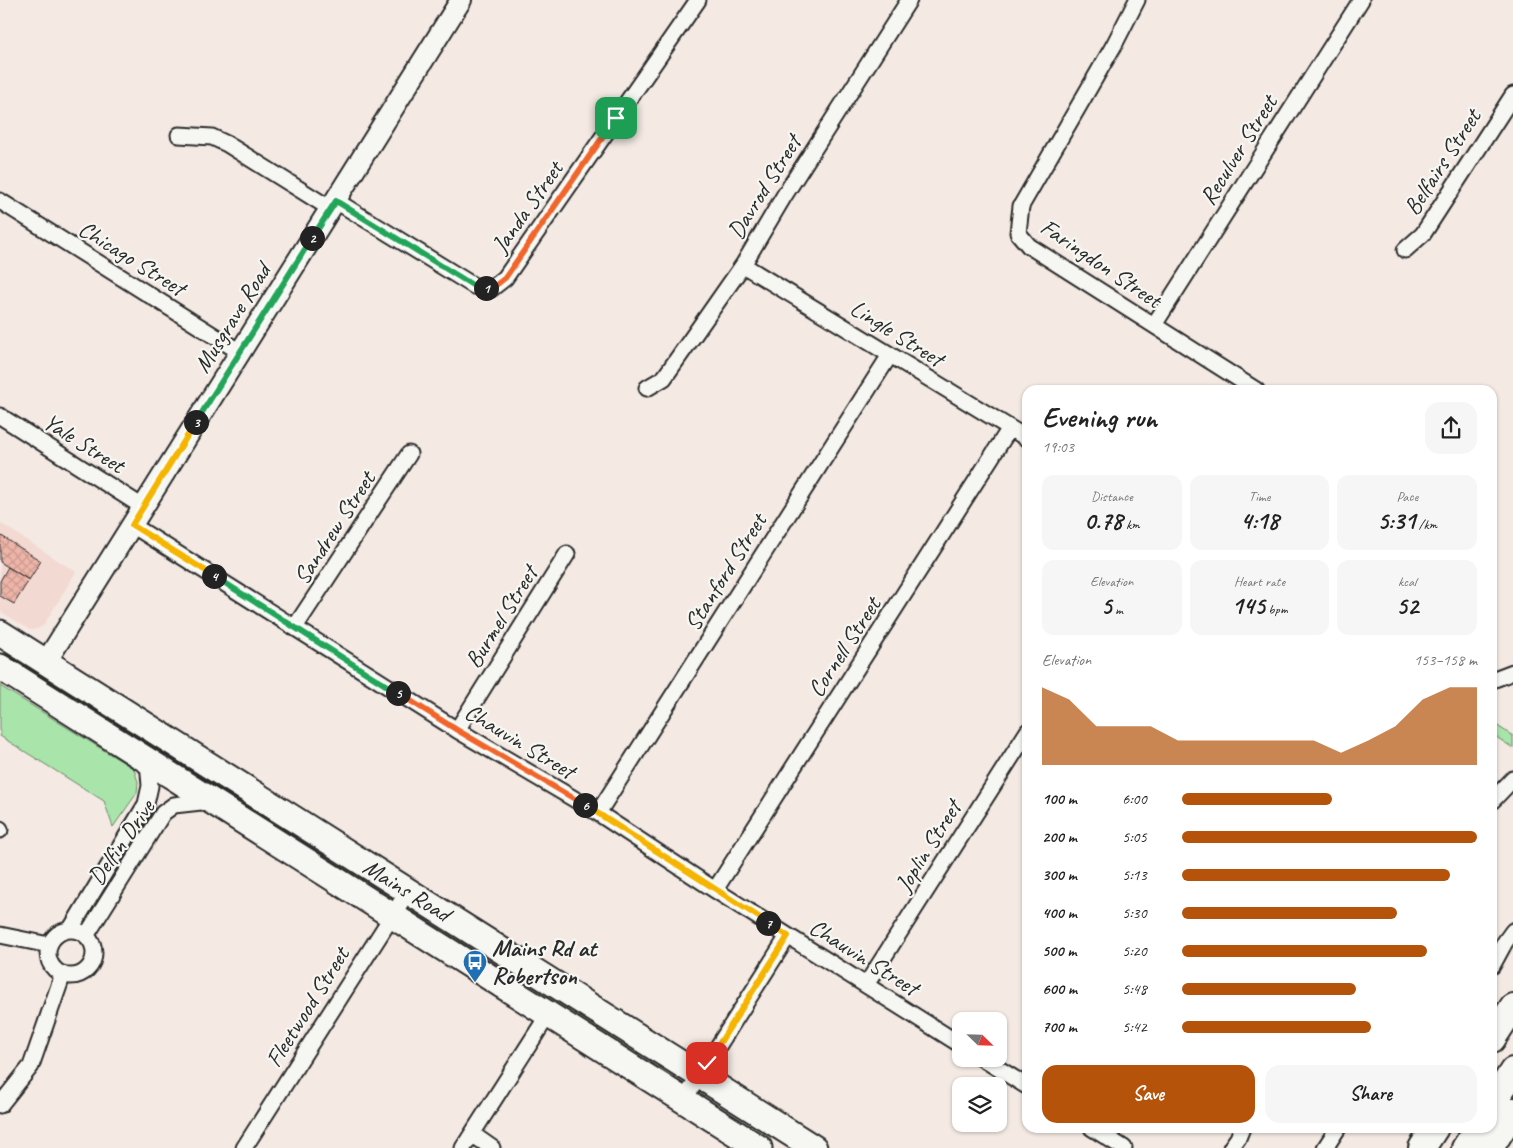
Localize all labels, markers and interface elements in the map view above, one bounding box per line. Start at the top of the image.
street label: Reculver Street [1192,88,1285,210]
pin [595,97,637,139]
street label: Belfairs Street [1397,102,1488,221]
icon: arrive [602,104,630,132]
street label: Davrod Street [720,127,809,244]
street label: Janda Street [484,154,571,259]
street label: Faringdon Street [1035,212,1169,316]
street label: Chicago Street [73,213,193,304]
pin: 2 [300,226,324,250]
text: 2 [309,230,316,247]
street label: Musgrave Road [187,255,279,378]
pin: 1 [474,276,498,300]
text: 1 [483,280,490,297]
street label: Lingle Street [845,293,952,375]
text: Evening run [1042,400,1157,435]
button: share [1425,402,1477,454]
street label: Yale Street [38,406,132,481]
pin: 3 [184,410,208,434]
text: 3 [193,414,200,431]
text: 19:03 [1042,437,1074,457]
street label: Sandrew Street [286,464,383,590]
text: Distance [1091,488,1133,505]
text: Time [1249,488,1270,505]
text: Pace [1396,488,1418,505]
text: 0.78 [1084,505,1123,537]
text: 4:18 [1240,505,1279,537]
text: 5:31 [1377,505,1415,537]
street label: Stanford Street [677,506,774,636]
text: km [1123,516,1140,533]
text: /km [1415,516,1437,533]
street label: Burmel Street [458,558,546,674]
pin: 4 [202,564,226,588]
text: 4 [211,568,218,585]
text: Elevation [1090,573,1133,590]
text: Heart rate [1234,573,1285,590]
text: kcal [1398,573,1416,590]
street label: Cornell Street [801,590,888,702]
text: 5 [1101,590,1112,622]
text: 145 [1232,590,1265,622]
text: 52 [1396,590,1418,622]
text: m [1112,601,1123,618]
text: bpm [1265,601,1287,618]
text: Elevation [1042,650,1091,670]
text: 153–158 m [1414,650,1477,670]
pin: 5 [386,680,410,706]
text: 5 [395,685,402,702]
street label: Chauvin Street [459,696,583,787]
text: 100 m [1042,789,1077,809]
text: 6:00 [1122,789,1147,809]
street label: Delfin Drive [81,792,162,890]
pin: 6 [572,792,598,818]
street label: Joplin Street [888,792,969,898]
text: 6 [582,797,589,814]
text: 200 m [1042,827,1077,847]
text: 5:05 [1122,827,1147,847]
street label: Mains Road [358,851,459,930]
text: 300 m [1042,865,1077,885]
text: 5:13 [1122,865,1147,885]
text: 400 m [1042,903,1077,923]
text: 5:30 [1122,903,1147,923]
pin: 7 [756,910,780,936]
street label: Chauvin Street [804,912,927,1004]
text: 7 [765,915,772,932]
place label: Mains Rd at Robertson [492,933,599,991]
street label: Fleetwood Street [258,940,357,1072]
text: 500 m [1042,941,1076,961]
text: 5:20 [1122,941,1147,961]
bus stop icon: Mains Rd at Robertson [462,949,488,983]
text: 600 m [1042,979,1077,999]
text: 5:48 [1122,979,1147,999]
north arrow [952,1012,1008,1068]
map controls [952,1012,1007,1132]
text: 700 m [1042,1017,1077,1037]
text: 5:42 [1122,1017,1147,1037]
pin [686,1042,728,1084]
icon: check [693,1049,721,1077]
button: Save [1042,1065,1255,1123]
button: Share [1265,1065,1477,1123]
button: layers [952,1077,1007,1132]

